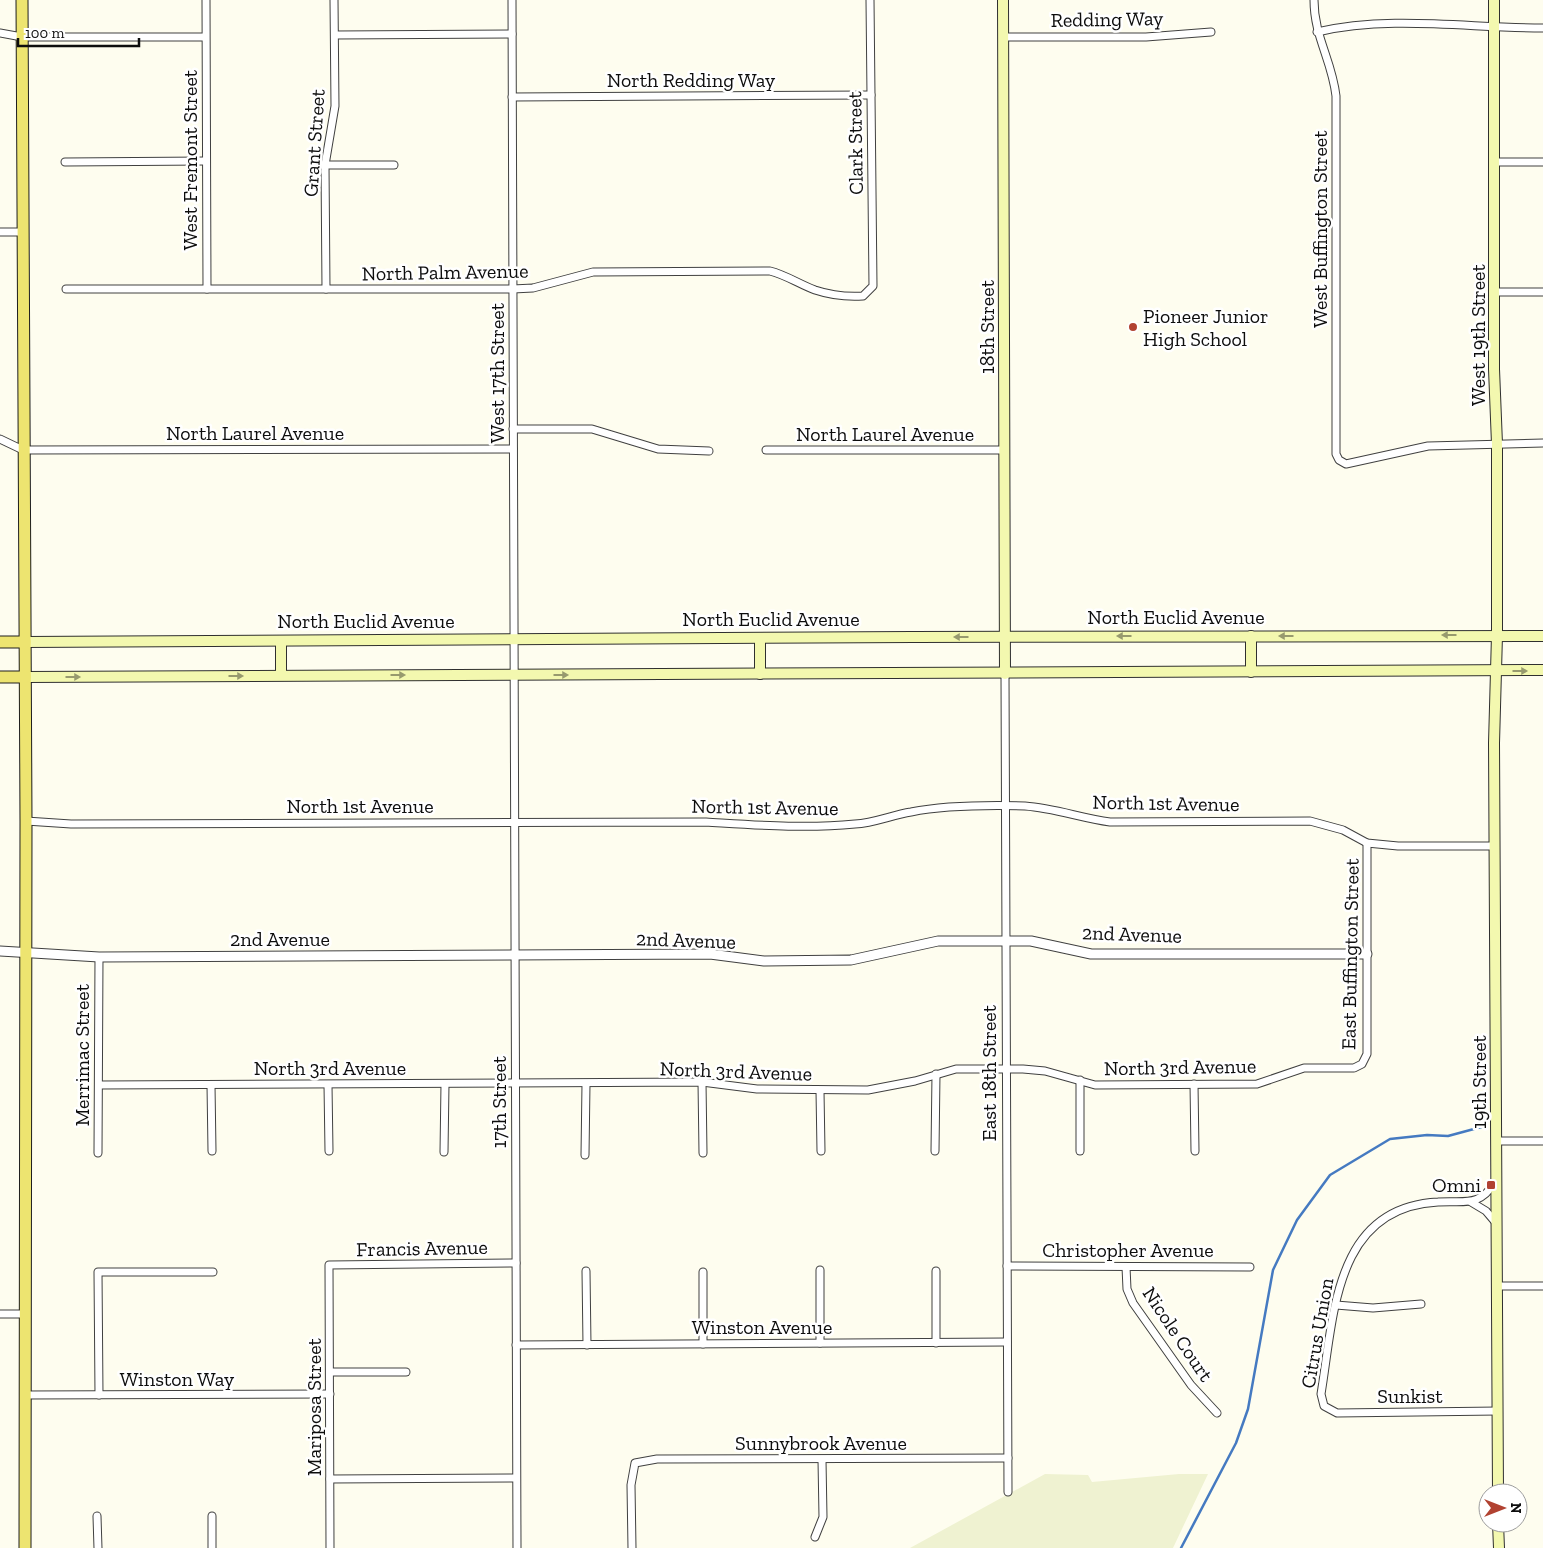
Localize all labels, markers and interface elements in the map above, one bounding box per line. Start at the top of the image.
street label: Redding Way [1050,6,1164,32]
scale bar [18,15,139,47]
text: 100 m [25,24,64,42]
street label: North Redding Way [607,68,776,92]
street label: West Fremont Street [178,69,202,250]
street label: Grant Street [298,88,330,198]
street label: Clark Street [842,90,868,195]
street label: West Buffington Street [1308,130,1332,328]
street label: North Palm Avenue [361,259,529,285]
street label: West 19th Street [1466,263,1490,406]
street label: 18th Street [975,279,999,374]
street label: West 17th Street [485,302,509,443]
place label: Pioneer Junior High School [1143,304,1269,351]
marker: Pioneer Junior High School [1127,321,1139,333]
street label: North Laurel Avenue [166,421,344,445]
street label: North Laurel Avenue [796,422,974,446]
street label: North Euclid Avenue [1087,605,1265,629]
street label: North Euclid Avenue [682,607,860,631]
street label: North Euclid Avenue [277,609,455,633]
one-way arrow [1440,631,1456,639]
one-way arrow [1278,632,1294,640]
one-way arrow [953,633,969,641]
one-way arrow [1115,633,1131,641]
one-way arrow [1512,666,1528,674]
one-way arrow [228,671,244,679]
one-way arrow [391,671,407,679]
one-way arrow [553,671,569,679]
one-way arrow [66,673,82,681]
street label: North 1st Avenue [1092,790,1240,816]
street label: North 1st Avenue [286,794,434,818]
street label: North 1st Avenue [691,794,839,820]
street label: East Buffington Street [1336,857,1364,1050]
street label: 2nd Avenue [1082,920,1182,948]
street label: 2nd Avenue [636,926,736,954]
street label: 2nd Avenue [230,927,330,951]
street label: Merrimac Street [70,983,94,1126]
street label: East 18th Street [977,1004,1001,1141]
street label: 19th Street [1467,1034,1491,1129]
street label: North 3rd Avenue [1104,1054,1256,1080]
street label: 17th Street [487,1055,511,1148]
street label: North 3rd Avenue [254,1056,406,1080]
street label: North 3rd Avenue [659,1056,813,1086]
place label: Omni [1432,1173,1481,1197]
marker: Omni [1485,1179,1497,1191]
street label: Francis Avenue [356,1235,488,1261]
street label: Christopher Avenue [1042,1238,1214,1262]
street label: Citrus Union [1295,1275,1339,1390]
street label: Nicole Court [1138,1282,1219,1386]
street label: Winston Avenue [692,1315,832,1339]
street label: Mariposa Street [302,1337,326,1476]
street label: Winston Way [120,1367,235,1391]
street label: Sunkist [1377,1384,1443,1408]
street label: Sunnybrook Avenue [735,1431,907,1455]
north arrow [1478,1483,1528,1533]
text: N [1507,1503,1524,1514]

